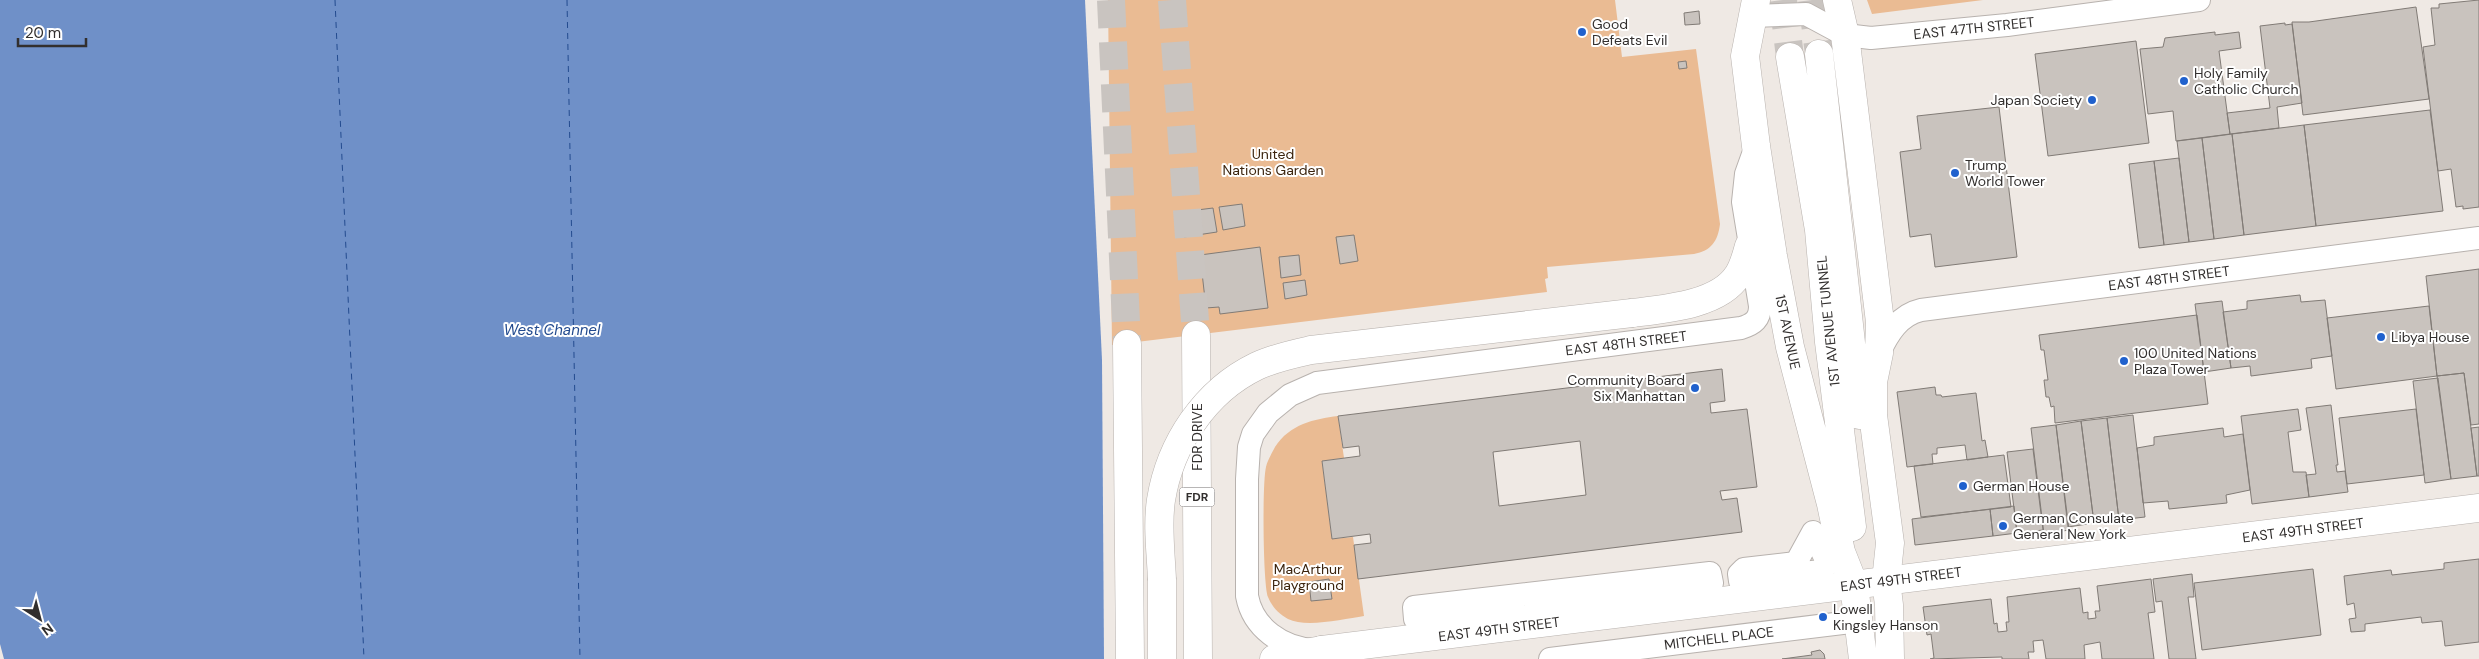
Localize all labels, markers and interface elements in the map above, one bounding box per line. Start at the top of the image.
street label: EAST 47TH STREET [1913,13,2035,43]
scale bar [18,15,85,47]
place label: Good Defeats Evil [1592,15,1667,49]
text: 20 m [25,23,61,43]
marker: Good Defeats Evil [1576,26,1588,38]
place label: Holy Family Catholic Church [2194,64,2299,98]
marker: Holy Family Catholic Church [2178,75,2190,87]
place label: Japan Society [1990,91,2082,109]
marker: Japan Society [2086,94,2098,106]
park label: United Nations Garden [1223,145,1323,179]
place label: Trump World Tower [1965,156,2045,190]
marker: Trump World Tower [1949,167,1961,179]
street label: 1ST AVENUE TUNNEL [1812,255,1844,387]
street label: EAST 48TH STREET [2107,262,2231,294]
street label: 1ST AVENUE [1771,293,1805,371]
water label: West Channel [504,320,601,340]
street label: EAST 48TH STREET [1564,327,1688,359]
place label: Libya House [2391,328,2470,346]
marker: Libya House [2375,331,2387,343]
place label: 100 United Nations Plaza Tower [2134,344,2257,378]
marker: 100 United Nations Plaza Tower [2118,355,2130,367]
place label: Community Board Six Manhattan [1567,371,1685,405]
marker: Community Board Six Manhattan [1689,382,1701,394]
street label: FDR DRIVE [1188,403,1206,471]
place label: German House [1973,477,2069,495]
marker: German House [1957,480,1969,492]
road number: FDR [1180,488,1214,507]
place label: German Consulate General New York [2013,509,2134,543]
street label: EAST 49TH STREET [2241,514,2365,546]
marker: German Consulate General New York [1997,520,2009,532]
park label: MacArthur Playground [1272,560,1344,594]
street label: EAST 49TH STREET [1839,563,1963,595]
north arrow [15,594,65,644]
place label: Lowell Kingsley Hanson [1833,600,1938,634]
marker: Lowell Kingsley Hanson [1817,611,1829,623]
street label: EAST 49TH STREET [1437,613,1561,645]
text: N [38,619,57,640]
street label: MITCHELL PLACE [1663,622,1775,654]

